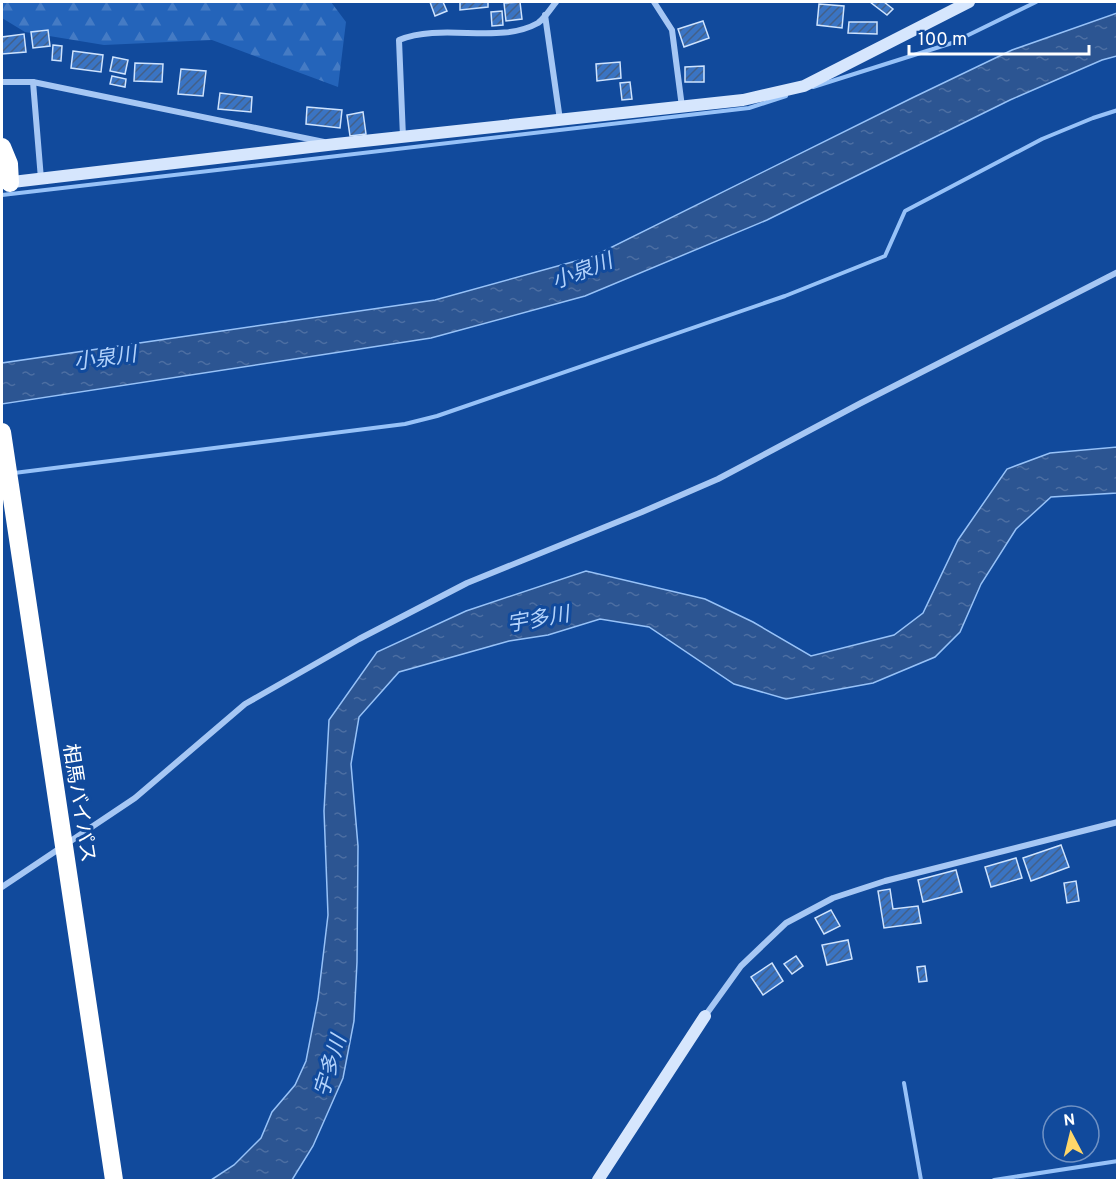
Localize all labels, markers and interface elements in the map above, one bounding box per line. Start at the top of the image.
scale bar [909,18,1089,56]
text: 100 m [918,29,967,52]
water label: 小泉川 [548,248,619,296]
water label: 小泉川 [72,341,140,377]
water label: 宇多川 [505,601,574,639]
street label: 相馬バイパス [56,742,100,864]
water label: 宇多川 [309,1030,354,1101]
north arrow [1041,1104,1101,1164]
text: N [1062,1110,1076,1132]

